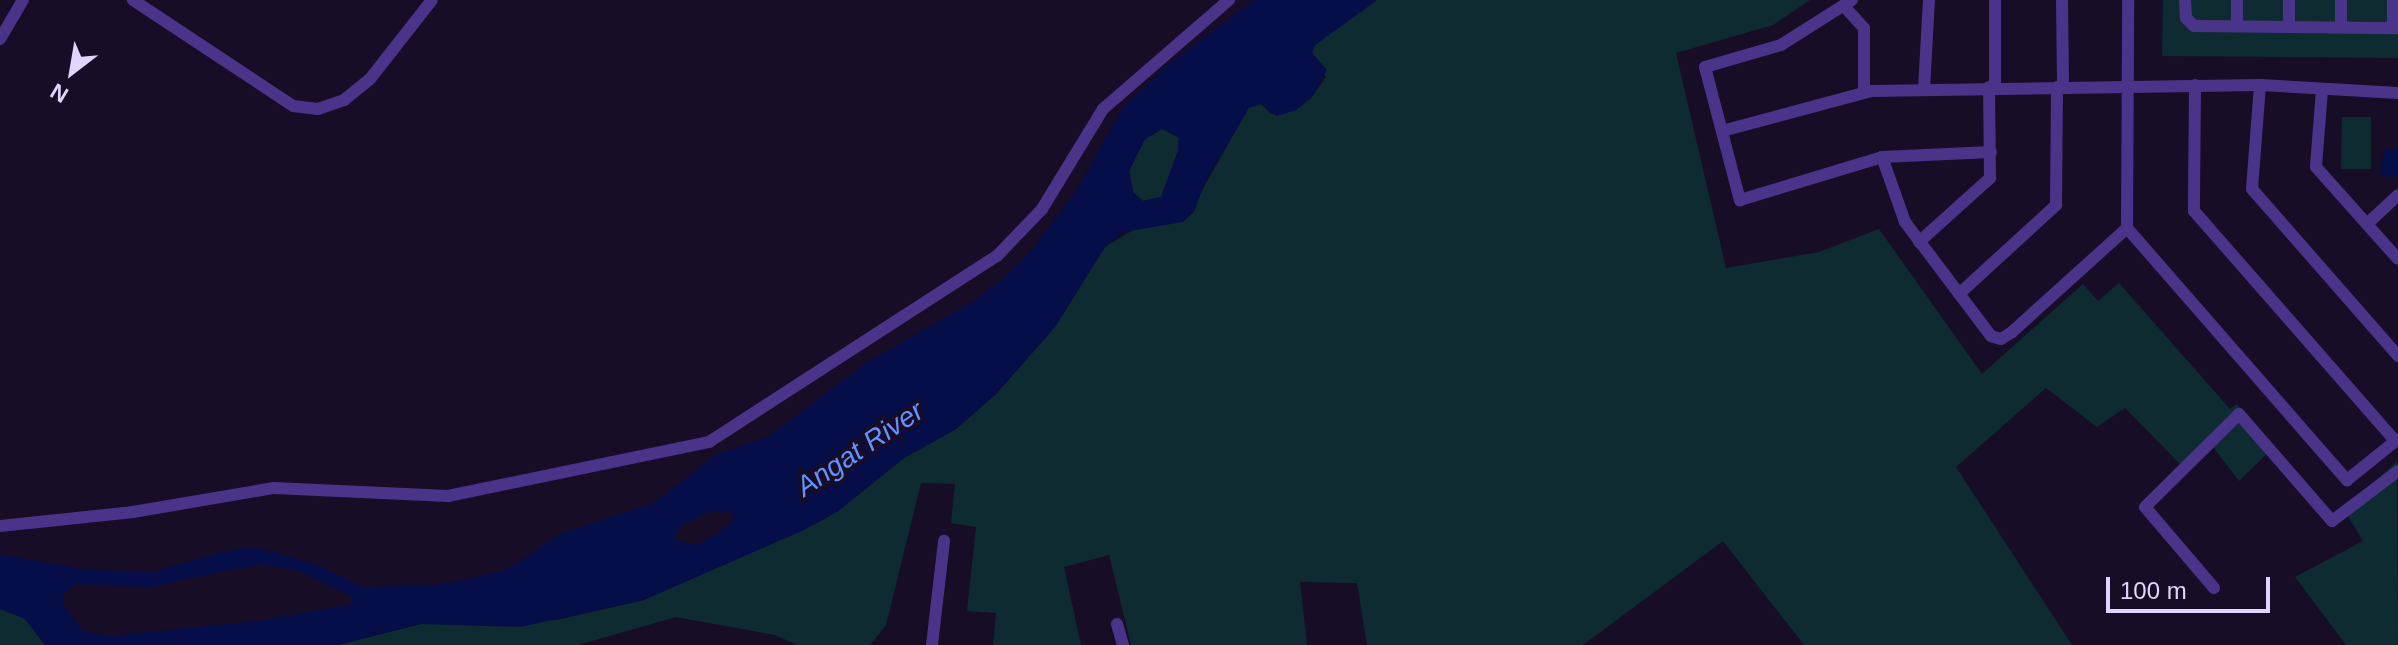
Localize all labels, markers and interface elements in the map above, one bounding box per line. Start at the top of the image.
north arrow [32,32,112,112]
text: N [46,78,73,108]
water label: Angat River [790,394,930,504]
scale bar [2110,561,2274,611]
text: 100 m [2120,577,2187,604]

